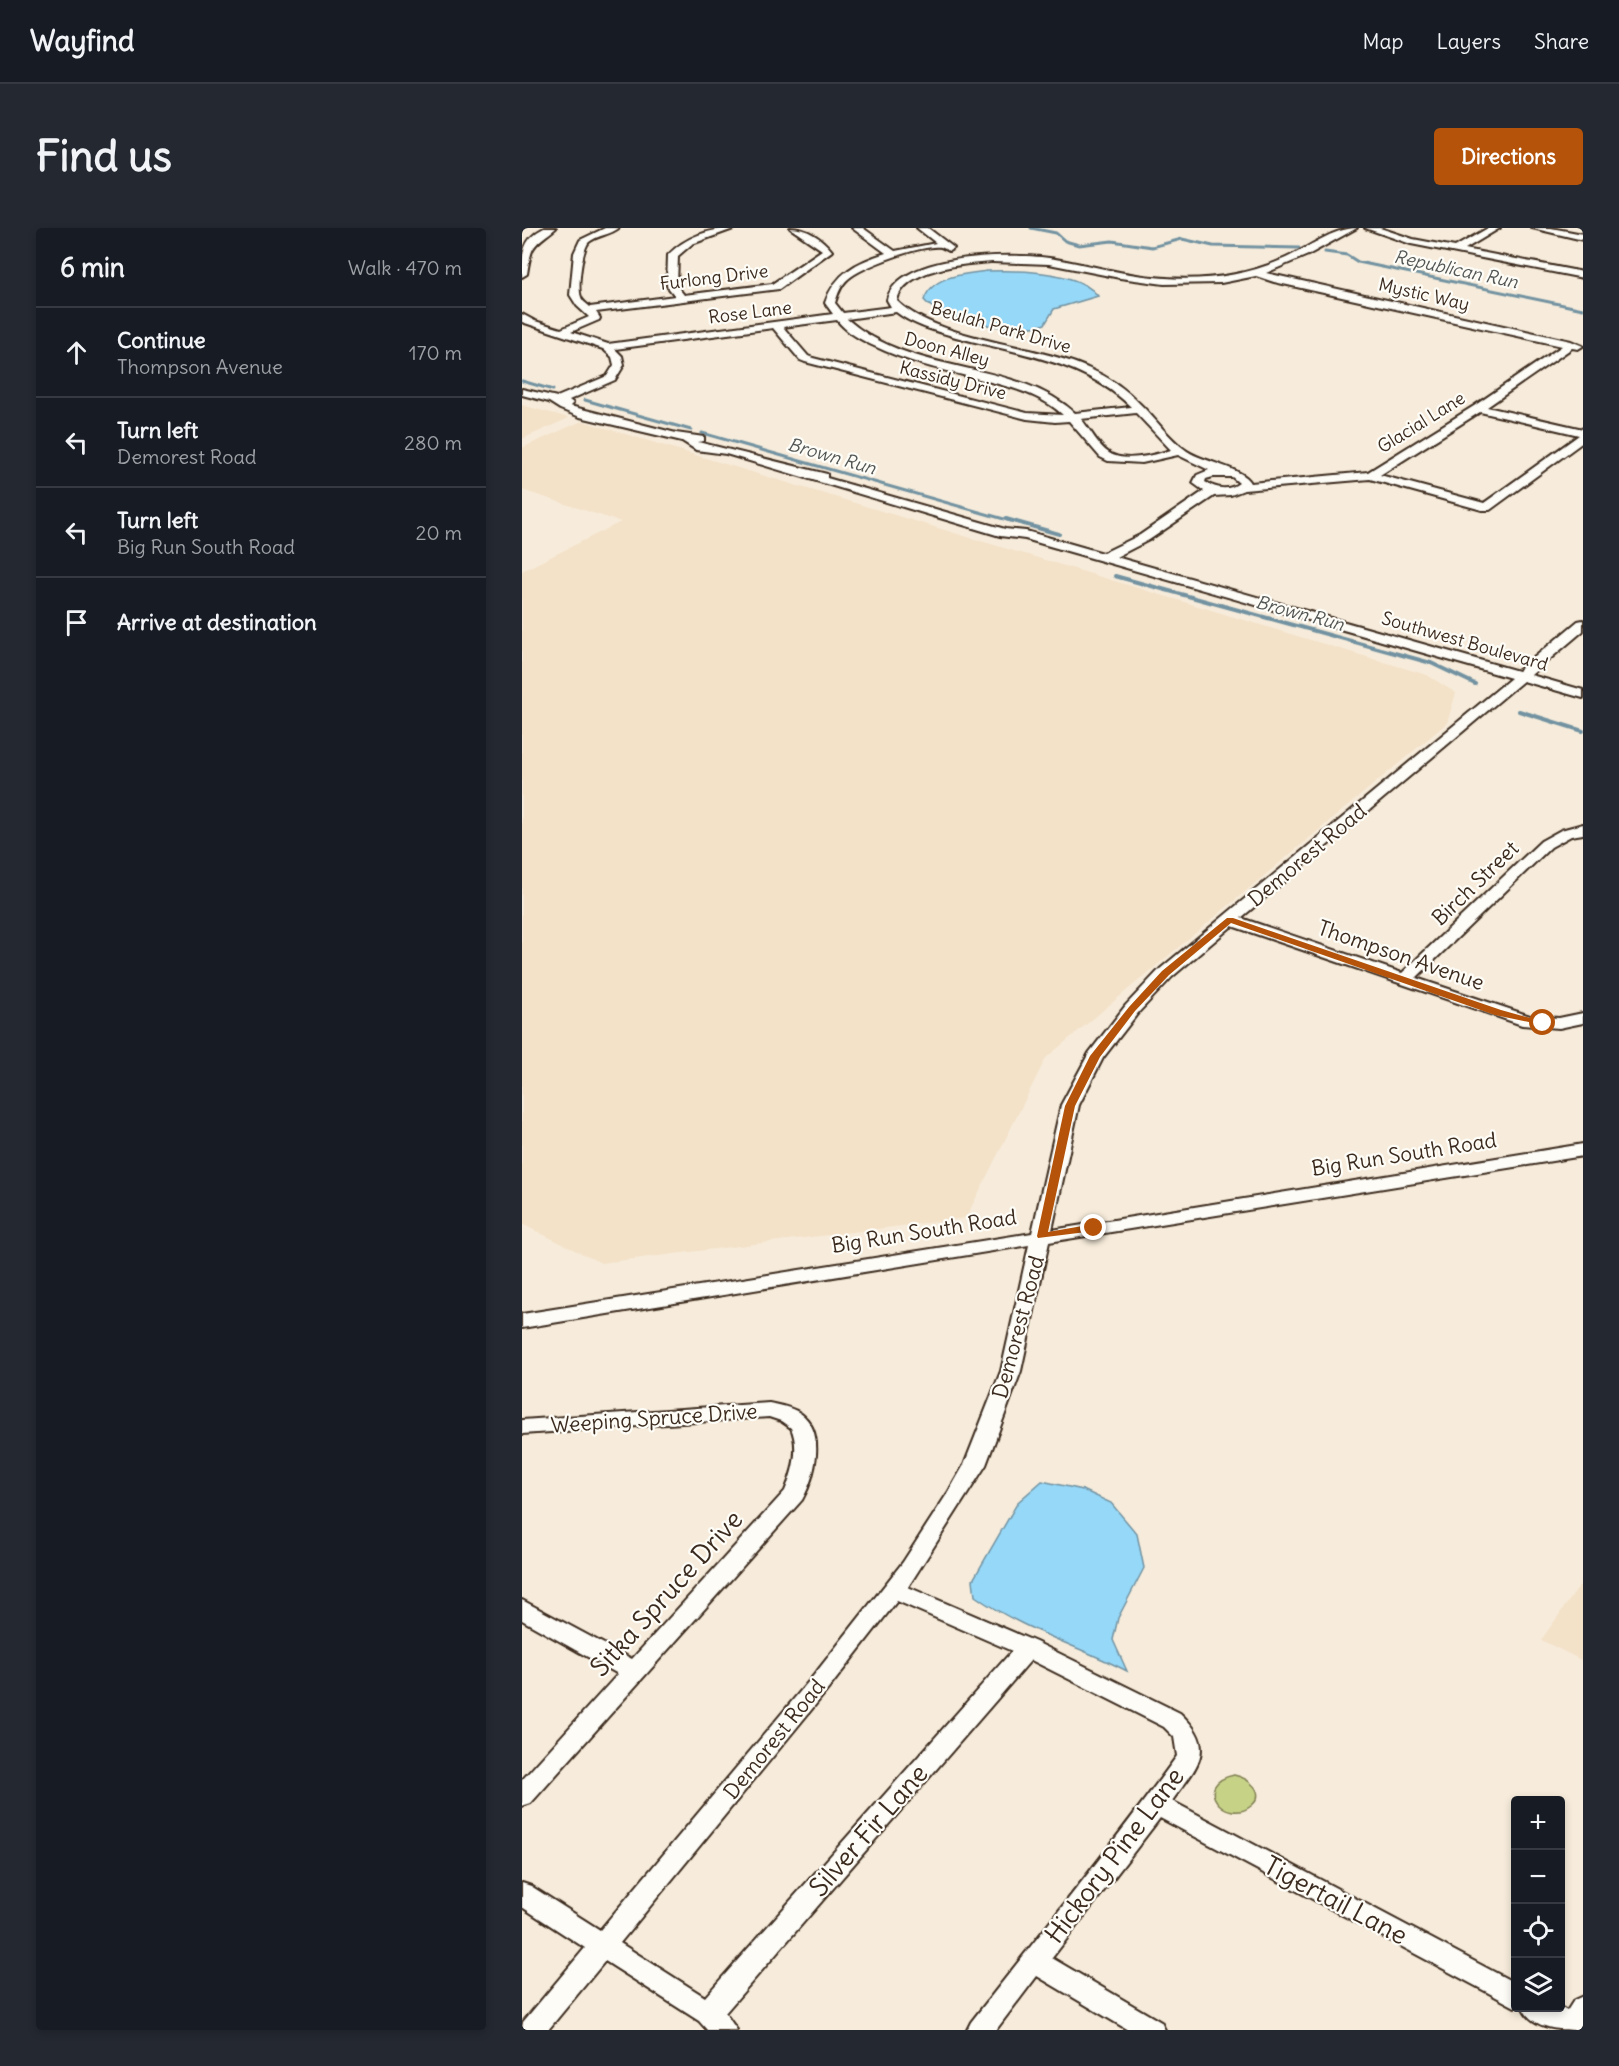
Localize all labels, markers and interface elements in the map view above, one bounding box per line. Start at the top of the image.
text: Wayfind [30,23,134,59]
text: Map [1363,28,1403,55]
text: Layers [1436,28,1501,55]
text: Share [1534,28,1589,55]
button: Directions [1434,128,1583,185]
text: Find us [36,130,172,182]
water label: Republican Run [1392,245,1520,293]
text: 6 min [60,251,125,284]
text: Walk · 470 m [348,255,462,280]
street label: Furlong Drive [659,259,769,295]
street label: Mystic Way [1376,272,1472,316]
street label: Rose Lane [707,295,793,329]
street label: Beulah Park Drive [928,296,1074,358]
text: Continue [117,326,206,354]
street label: Doon Alley [902,327,992,371]
icon: ahead [60,336,93,369]
text: 170 m [409,340,462,365]
text: Thompson Avenue [117,354,283,379]
street label: Kassidy Drive [897,356,1009,404]
street label: Glacial Lane [1373,386,1469,458]
text: Turn left [117,416,198,444]
icon: left [60,426,93,459]
text: 280 m [404,430,462,455]
water label: Brown Run [785,433,879,480]
text: Demorest Road [117,444,257,469]
text: Turn left [117,506,198,534]
icon: left [60,516,93,549]
text: 20 m [416,520,462,545]
text: Big Run South Road [117,534,295,559]
water label: Brown Run [1253,590,1347,636]
icon: arrive [60,606,93,639]
street label: Southwest Boulevard [1379,606,1551,676]
text: Arrive at destination [117,608,317,636]
street label: Demorest Road [1242,798,1372,912]
street label: Birch Street [1426,835,1524,931]
street label: Thompson Avenue [1314,914,1488,996]
route start [1529,1009,1555,1035]
street label: Big Run South Road [1310,1126,1498,1182]
street label: Big Run South Road [830,1203,1018,1259]
route end [1080,1214,1106,1240]
street label: Demorest Road [986,1253,1050,1401]
street label: Weeping Spruce Drive [550,1397,758,1439]
street label: Sitka Spruce Drive [583,1503,749,1683]
street label: Demorest Road [717,1674,831,1804]
street label: Silver Fir Lane [802,1757,934,1903]
street label: Hickory Pine Lane [1037,1761,1191,1949]
map controls [1511,1796,1565,2012]
button: + [1511,1796,1565,1850]
street label: Tigertail Lane [1259,1848,1413,1952]
button: − [1511,1850,1565,1904]
button: locate [1511,1904,1565,1958]
button: layers [1511,1958,1565,2012]

